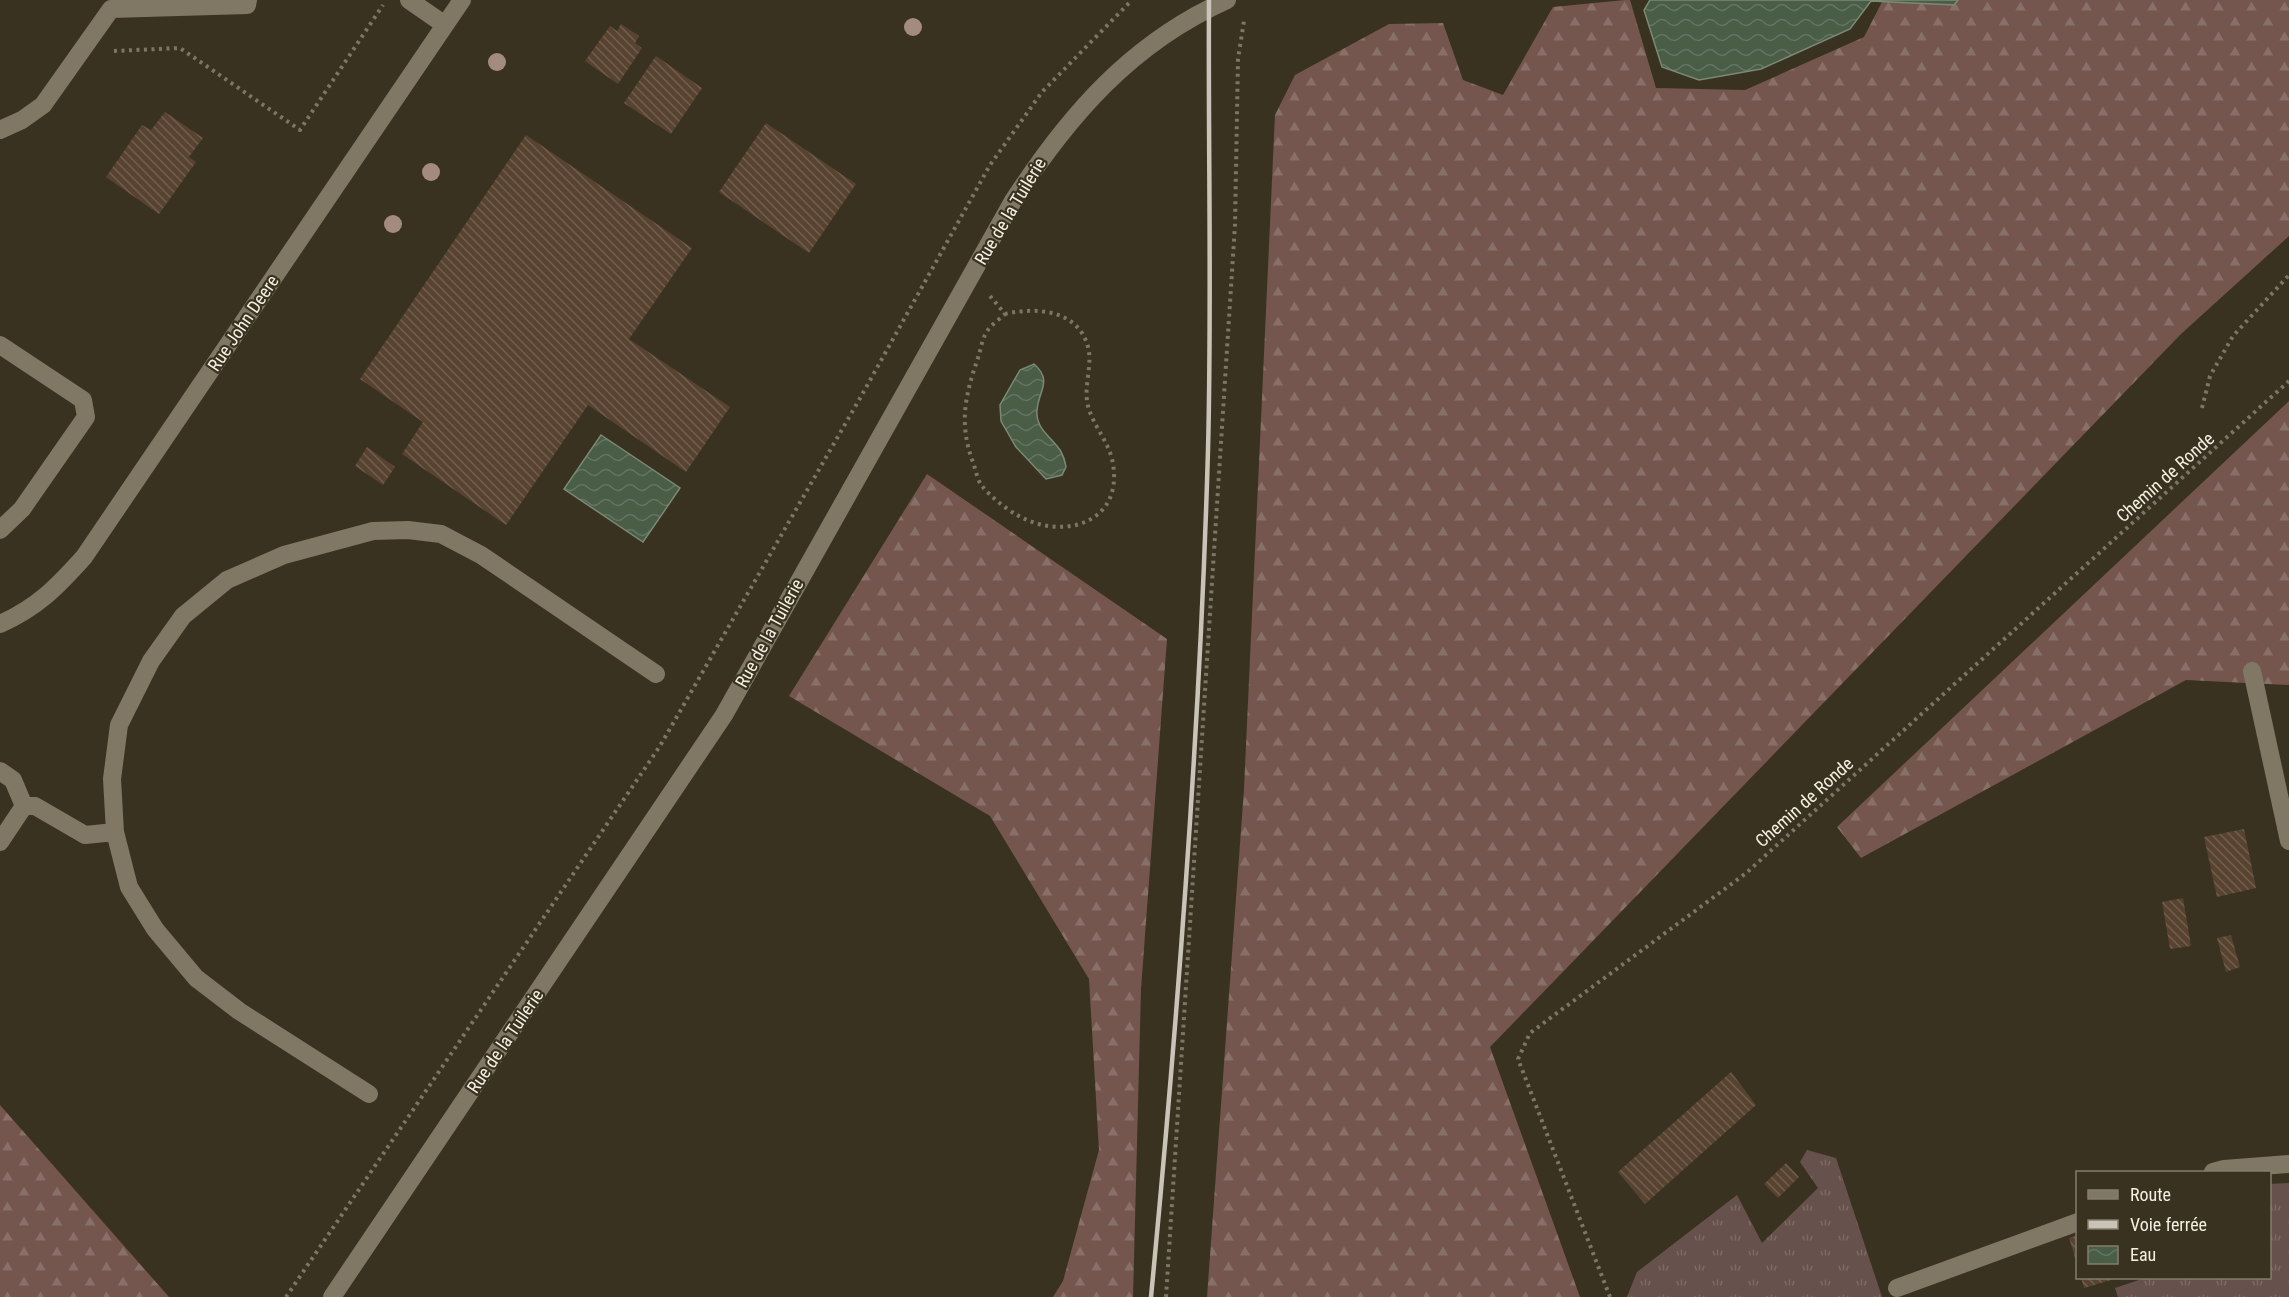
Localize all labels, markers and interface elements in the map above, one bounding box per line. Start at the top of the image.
street label: Rue de la Tuilerie [970,154,1050,268]
street label: Rue John Deere [203,271,283,375]
street label: Chemin de Ronde [2112,428,2218,526]
street label: Rue de la Tuilerie [731,575,807,691]
street label: Chemin de Ronde [1751,753,1857,851]
street label: Rue de la Tuilerie [463,985,547,1097]
legend [2076,1171,2271,1279]
text: Route [2130,1184,2171,1205]
text: Voie ferrée [2130,1214,2207,1235]
text: Eau [2130,1244,2156,1265]

